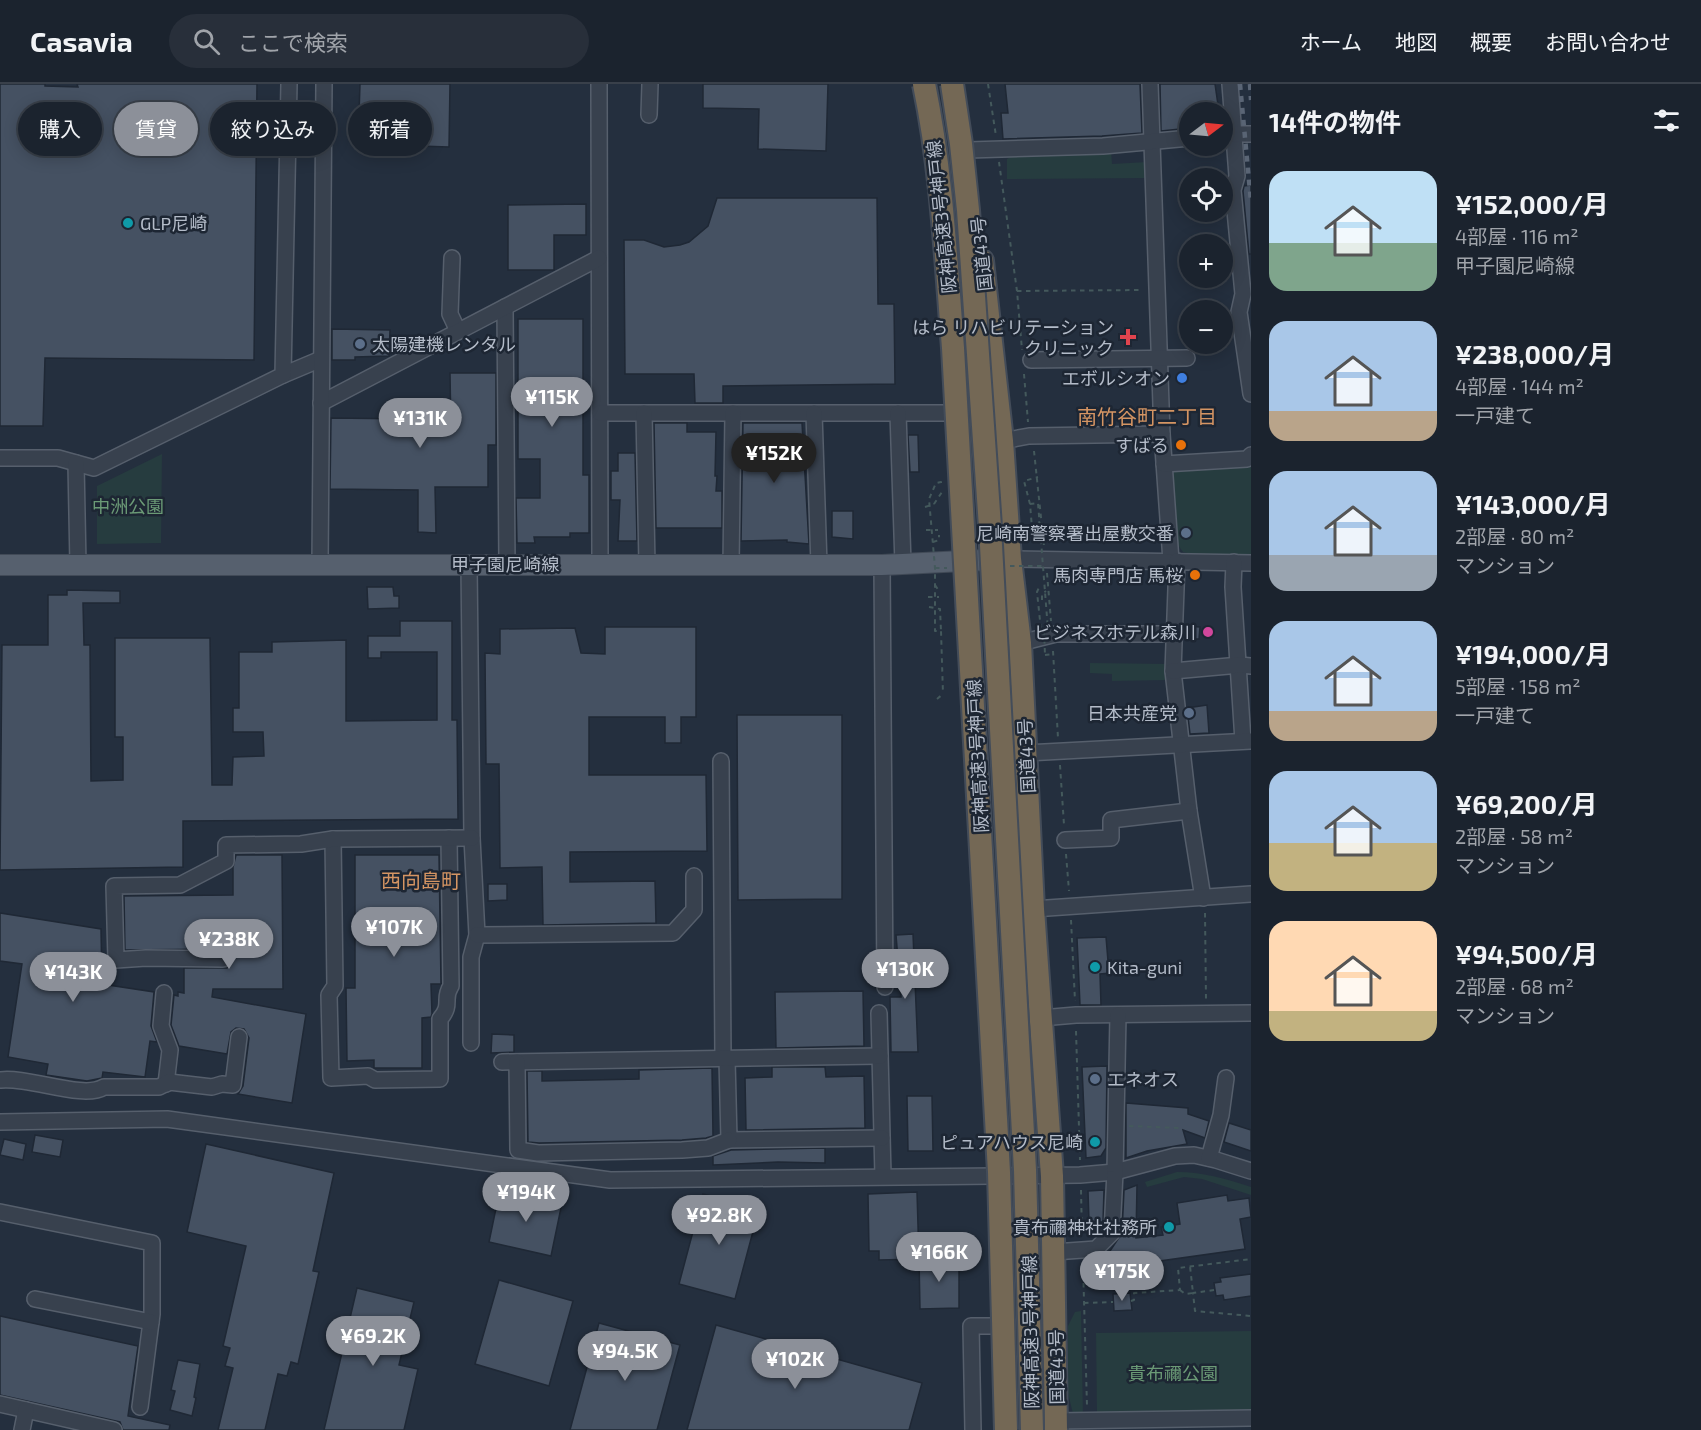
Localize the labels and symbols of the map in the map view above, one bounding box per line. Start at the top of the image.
north arrow [1179,102,1233,156]
street label: 阪神高速3号神戸線 [922,139,960,295]
place label: GLP尼崎 [140,212,207,234]
marker: GLP尼崎 [121,216,135,230]
street label: 国道43号 [966,216,996,292]
place label: はら リハビリテーション クリニック [912,316,1114,359]
marker: はら リハビリテーション クリニック [1119,328,1137,346]
place label: 太陽建機レンタル [372,333,516,355]
marker: 太陽建機レンタル [353,337,367,351]
place label: エボルシオン [1062,367,1170,389]
marker: エボルシオン [1175,371,1189,385]
pin: ¥115K [510,377,594,428]
pin: ¥131K [378,398,462,449]
district label: 南竹谷町二丁目 [1077,404,1217,428]
pin: ¥152K [732,433,816,484]
place label: すばる [1115,434,1169,456]
marker: すばる [1174,438,1188,452]
park label: 中洲公園 [92,495,164,517]
place label: 尼崎南警察署出屋敷交番 [976,522,1174,544]
marker: 尼崎南警察署出屋敷交番 [1179,526,1193,540]
street label: 甲子園尼崎線 [451,553,559,575]
place label: 馬肉専門店 馬桜 [1053,564,1183,586]
marker: 馬肉専門店 馬桜 [1188,568,1202,582]
place label: ビジネスホテル森川 [1034,621,1196,643]
marker: ビジネスホテル森川 [1201,625,1215,639]
street label: 阪神高速3号神戸線 [962,679,992,833]
place label: 日本共産党 [1087,702,1177,724]
marker: 日本共産党 [1182,706,1196,720]
street label: 国道43号 [1013,718,1039,794]
district label: 西向島町 [381,868,461,892]
pin: ¥107K [352,907,436,958]
pin: ¥238K [187,919,271,970]
pin: ¥130K [863,949,947,1000]
pin: ¥143K [31,952,115,1003]
place label: Kita-guni [1107,956,1182,978]
marker: Kita-guni [1088,960,1102,974]
place label: エネオス [1107,1068,1179,1090]
marker: エネオス [1088,1072,1102,1086]
place label: ピュアハウス尼崎 [940,1131,1083,1153]
marker: ピュアハウス尼崎 [1088,1135,1102,1149]
pin: ¥194K [484,1172,568,1223]
pin: ¥92.8K [670,1195,768,1246]
place label: 貴布禰神社社務所 [1013,1216,1157,1238]
marker: 貴布禰神社社務所 [1162,1220,1176,1234]
pin: ¥166K [897,1232,981,1283]
pin: ¥175K [1080,1251,1164,1302]
street label: 阪神高速3号神戸線 [1018,1255,1042,1409]
pin: ¥69.2K [324,1316,422,1367]
street label: 国道43号 [1044,1329,1068,1405]
pin: ¥94.5K [576,1331,674,1382]
pin: ¥102K [753,1339,837,1390]
park label: 貴布禰公園 [1128,1362,1218,1384]

